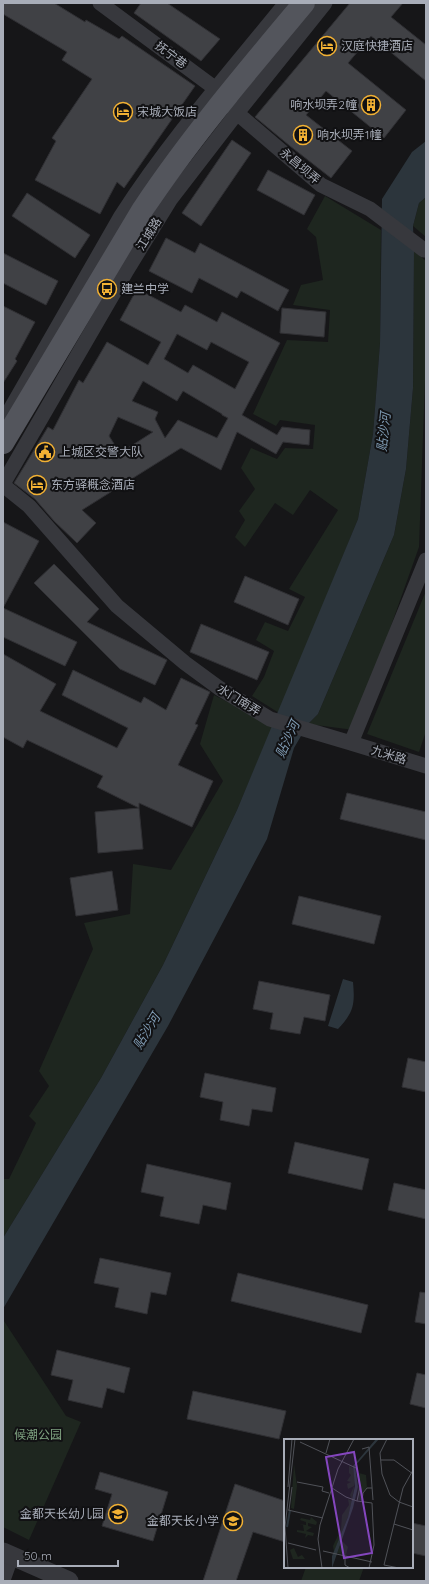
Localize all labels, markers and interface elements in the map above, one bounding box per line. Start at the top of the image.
hotel icon: 汉庭快捷酒店 [316,35,338,57]
street label: 抚宁巷 [152,38,190,71]
place label: 汉庭快捷酒店 [341,38,413,53]
building icon: 响水坝弄2幢 [360,94,382,116]
place label: 响水坝弄2幢 [290,97,357,112]
hotel icon: 宋城大饭店 [112,101,134,123]
place label: 宋城大饭店 [137,104,197,119]
building icon: 响水坝弄1幢 [292,124,314,146]
place label: 响水坝弄1幢 [317,127,381,142]
street label: 永昌坝弄 [277,144,324,187]
street label: 江城路 [133,214,164,253]
bus stop icon: 建兰中学 [96,278,118,300]
place label: 建兰中学 [121,281,169,296]
water label: 贴沙河 [373,409,393,452]
public building icon: 上城区交警大队 [34,441,56,463]
place label: 上城区交警大队 [59,444,143,459]
hotel icon: 东方驿概念酒店 [26,474,48,496]
place label: 东方驿概念酒店 [51,477,135,492]
street label: 水门南弄 [215,680,264,719]
water label: 贴沙河 [272,715,304,760]
street label: 九米路 [370,742,409,767]
water label: 贴沙河 [129,1008,164,1052]
park label: 候潮公园 [14,1427,62,1442]
inset map [284,1439,413,1568]
school or university icon: 金都天长幼儿园 [107,1503,129,1525]
place label: 金都天长幼儿园 [20,1506,104,1521]
school or university icon: 金都天长小学 [222,1510,244,1532]
place label: 金都天长小学 [147,1513,219,1528]
scale bar [18,1542,118,1568]
text: 50 m [24,1548,52,1563]

